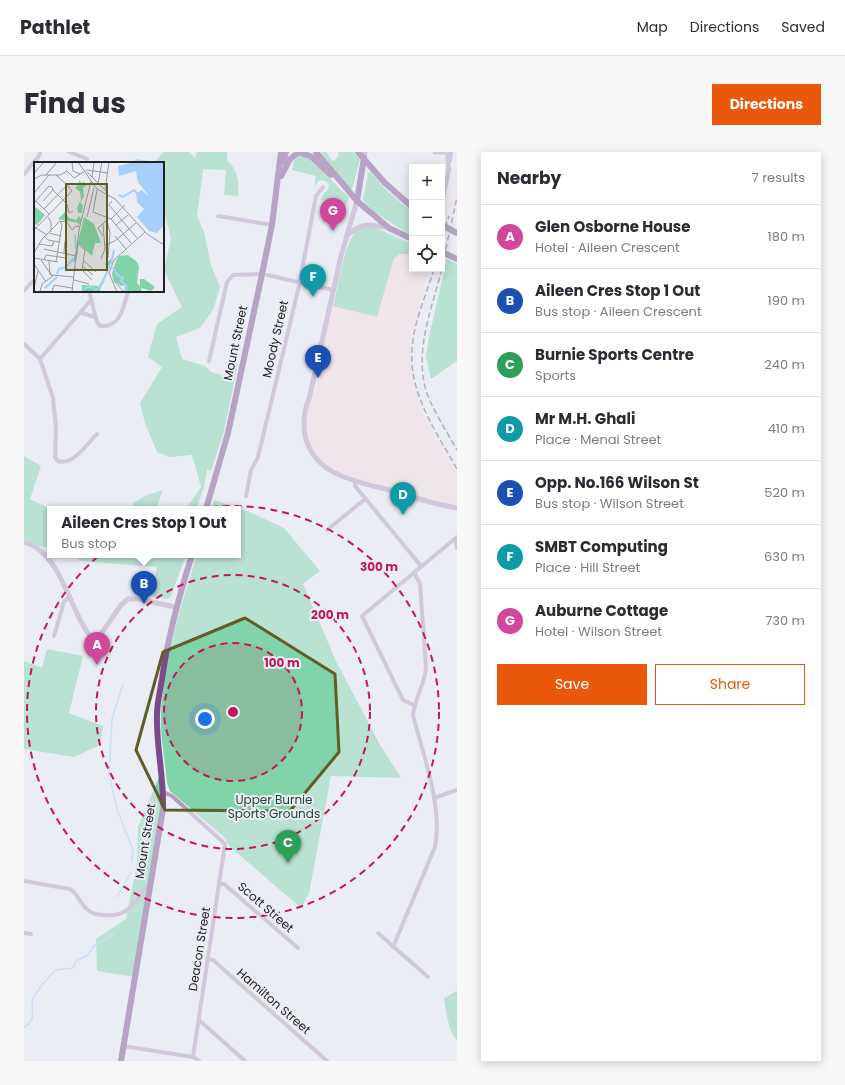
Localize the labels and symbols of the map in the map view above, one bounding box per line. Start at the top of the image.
inset map [34,162,164,292]
pin: G [320,198,346,231]
pin: F [300,264,326,297]
street label: Moody Street [258,299,292,379]
street label: Mount Street [219,304,251,382]
pin: E [305,345,331,378]
pin: D [390,482,416,515]
text: 300 m [360,558,398,575]
pin: B [131,571,157,604]
text: 200 m [311,606,349,623]
pin: A [84,632,110,665]
text: 100 m [264,654,300,671]
centre of rings [226,705,240,719]
your location [195,709,215,729]
park label: Upper Burnie Sports Grounds [228,791,320,822]
street label: Mount Street [131,802,159,880]
pin: C [275,830,301,863]
street label: Scott Street [234,878,298,936]
street label: Deacon Street [184,906,214,992]
street label: Hamilton Street [233,964,315,1038]

